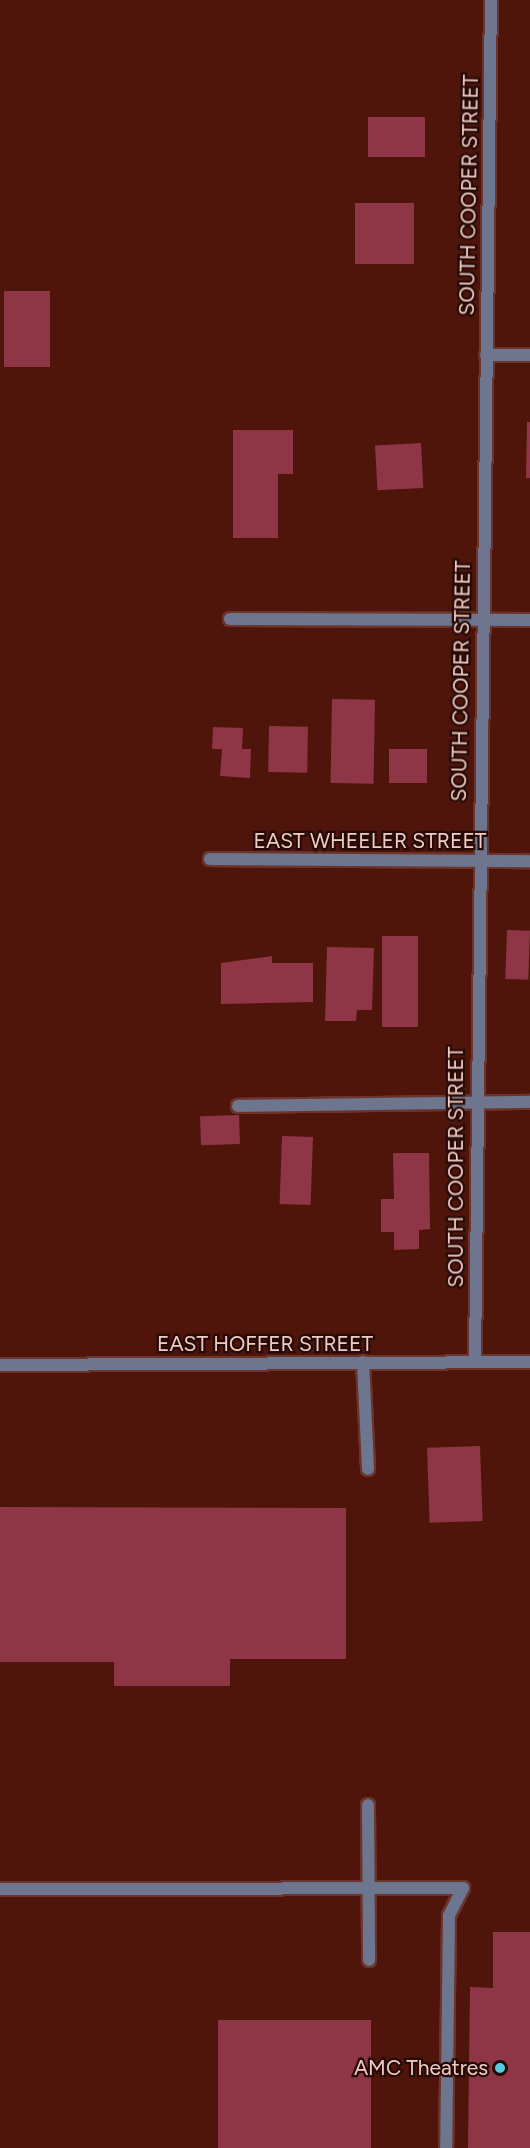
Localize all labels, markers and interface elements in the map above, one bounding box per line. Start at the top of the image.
street label: SOUTH COOPER STREET [454,74,484,316]
street label: SOUTH COOPER STREET [446,560,476,802]
street label: EAST WHEELER STREET [254,828,486,854]
street label: SOUTH COOPER STREET [443,1046,469,1288]
street label: EAST HOFFER STREET [157,1331,373,1357]
place label: AMC Theatres [354,2055,488,2081]
marker: AMC Theatres [493,2061,507,2075]

